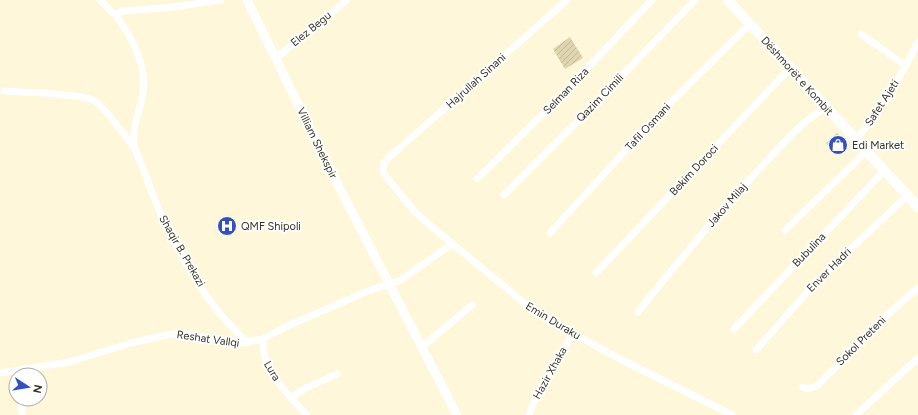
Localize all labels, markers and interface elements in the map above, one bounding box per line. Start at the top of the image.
street label: Elez Begu [288,9,334,49]
street label: Dëshmorët e Kombit [758,34,836,118]
street label: Hajrullah Sinani [444,51,508,111]
street label: Selman Riza [541,65,591,117]
street label: Qazim Cimili [574,71,626,125]
street label: Safet Ajeti [862,77,902,129]
street label: Tafil Osmani [623,101,673,153]
street label: Villiam Shekspir [294,105,340,181]
shop icon: Edi Market [827,134,849,156]
place label: Edi Market [852,139,904,152]
street label: Bekim Doroci [667,142,721,198]
street label: Jakov Milaj [704,180,750,230]
street label: Shaqir B. Prekazi [156,213,208,289]
hospital icon: QMF Shipoli [216,215,238,237]
place label: QMF Shipoli [241,220,301,233]
street label: Bubulina [790,230,828,270]
street label: Enver Hadri [804,245,854,295]
street label: Emin Duraku [523,300,583,342]
street label: Sokol Preteni [834,314,888,368]
street label: Reshat Vallqi [176,328,240,350]
street label: Hazir Xhaka [530,345,570,401]
street label: Lura [261,359,283,383]
north arrow [8,367,48,407]
text: N [30,383,45,394]

